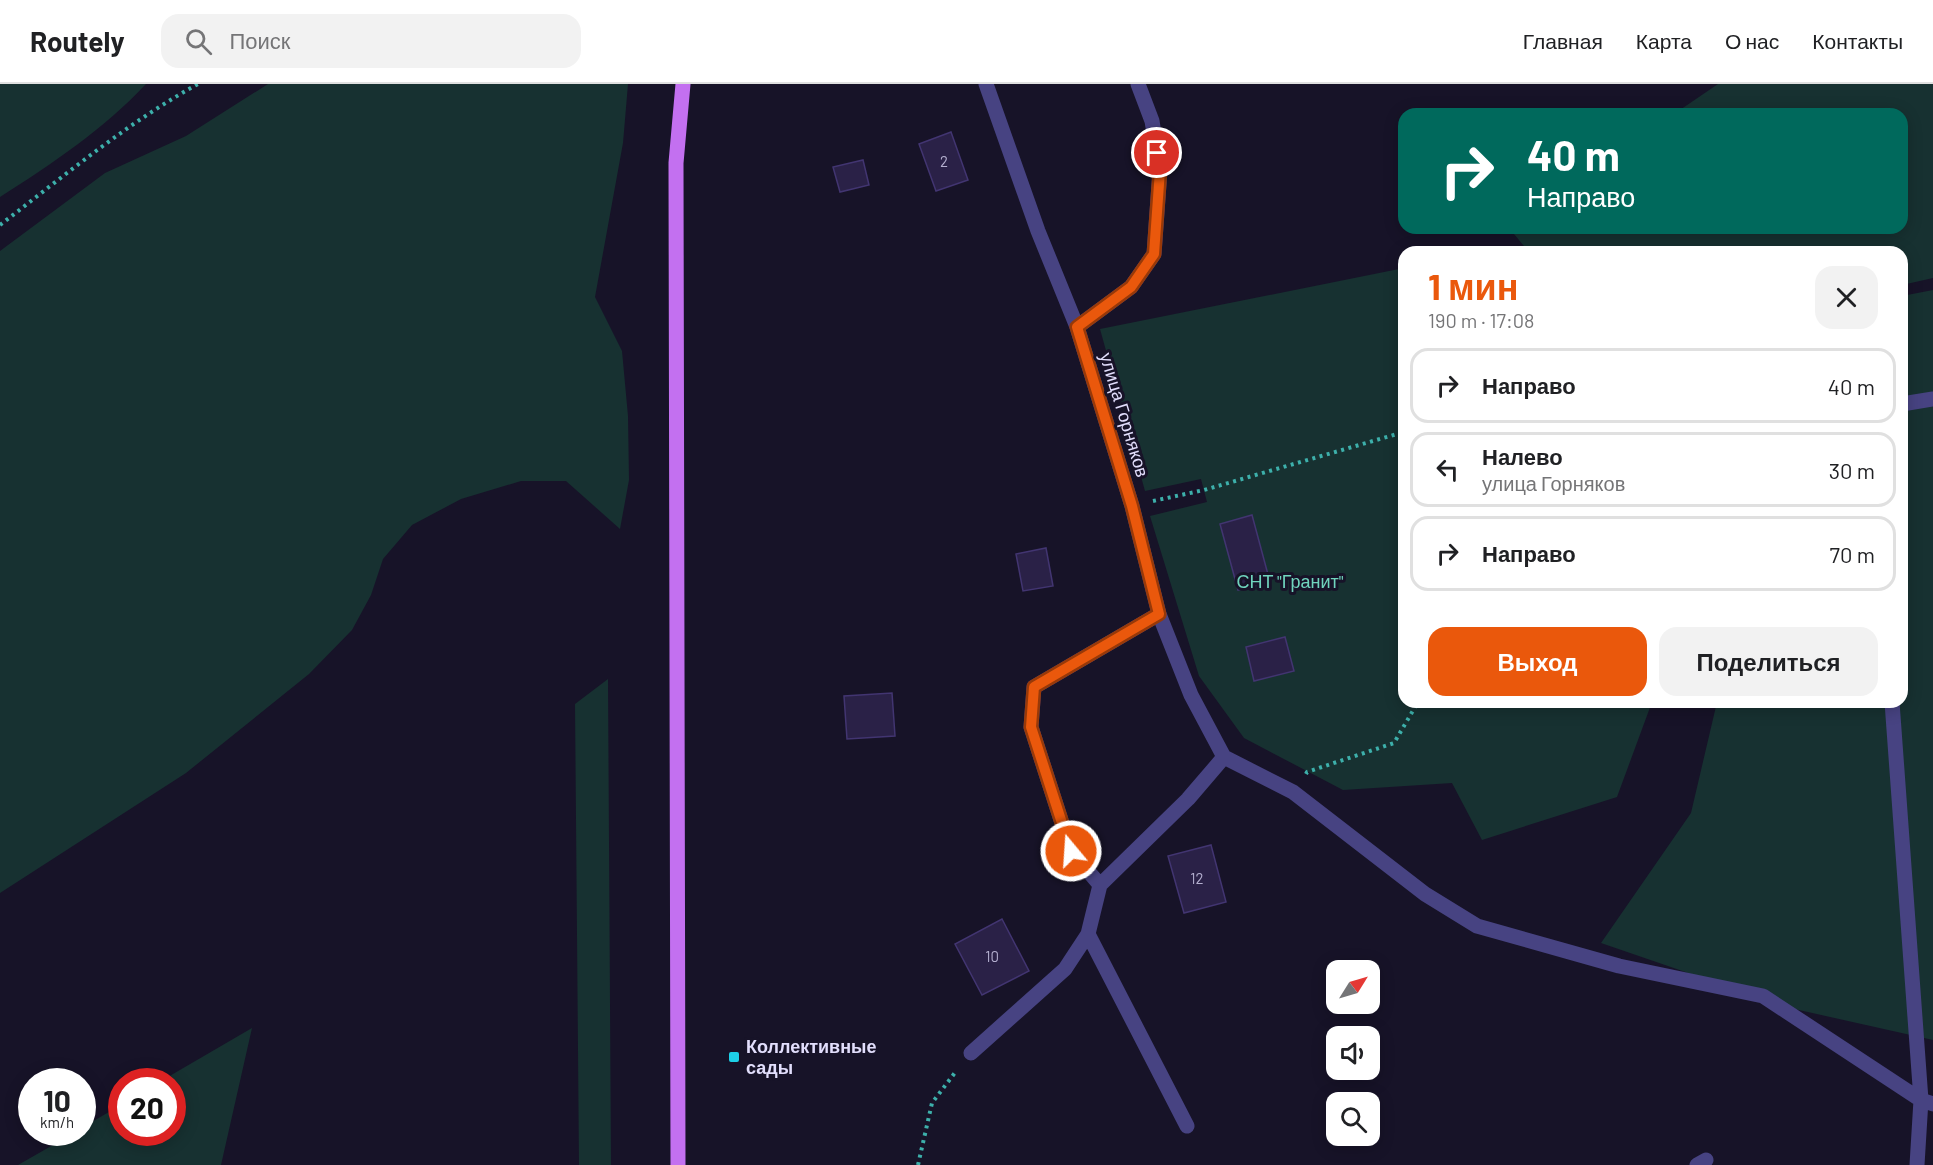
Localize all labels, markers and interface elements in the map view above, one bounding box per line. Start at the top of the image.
search box [161,14,581,68]
text: Routely [30,24,125,58]
icon: search [182,25,215,58]
text: Поиск [230,27,291,53]
text: Главная [1523,28,1603,53]
text: Карта [1636,28,1692,53]
text: О нас [1725,28,1779,53]
text: Контакты [1812,28,1903,53]
pin [1131,127,1182,178]
text: 40 m [1527,129,1620,179]
icon: right [1428,132,1506,210]
icon: arrive [1140,136,1173,169]
house number: 2 [940,152,948,170]
text: Направо [1527,180,1635,212]
text: 1 мин [1428,264,1518,307]
button: close [1815,266,1878,329]
text: 190 m · 17:08 [1428,308,1534,332]
street label: улица Горняков [1096,350,1154,480]
icon: right [1431,369,1464,402]
text: Направо [1482,372,1576,398]
text: 40 m [1828,373,1875,399]
text: Налево [1482,443,1563,469]
icon: left [1431,453,1464,486]
text: 30 m [1829,457,1875,483]
text: улица Горняков [1482,471,1625,495]
icon: right [1431,537,1464,570]
text: Направо [1482,540,1576,566]
text: 70 m [1830,541,1875,567]
park label: СНТ "Гранит" [1236,570,1344,592]
button: Выход [1428,627,1647,696]
button: Поделиться [1659,627,1878,696]
position arrow [1039,819,1103,883]
house number: 12 [1190,869,1204,887]
house number: 10 [985,947,999,965]
north arrow [1326,960,1380,1014]
map controls [1326,960,1380,1146]
button: sound [1326,1026,1380,1080]
place label: Коллективные сады [746,1035,876,1078]
marker: Коллективные сады [727,1050,741,1064]
speed limit sign: 20 [108,1068,186,1146]
text: 10 [43,1082,71,1118]
button: search [1326,1092,1380,1146]
text: km/h [40,1113,74,1131]

